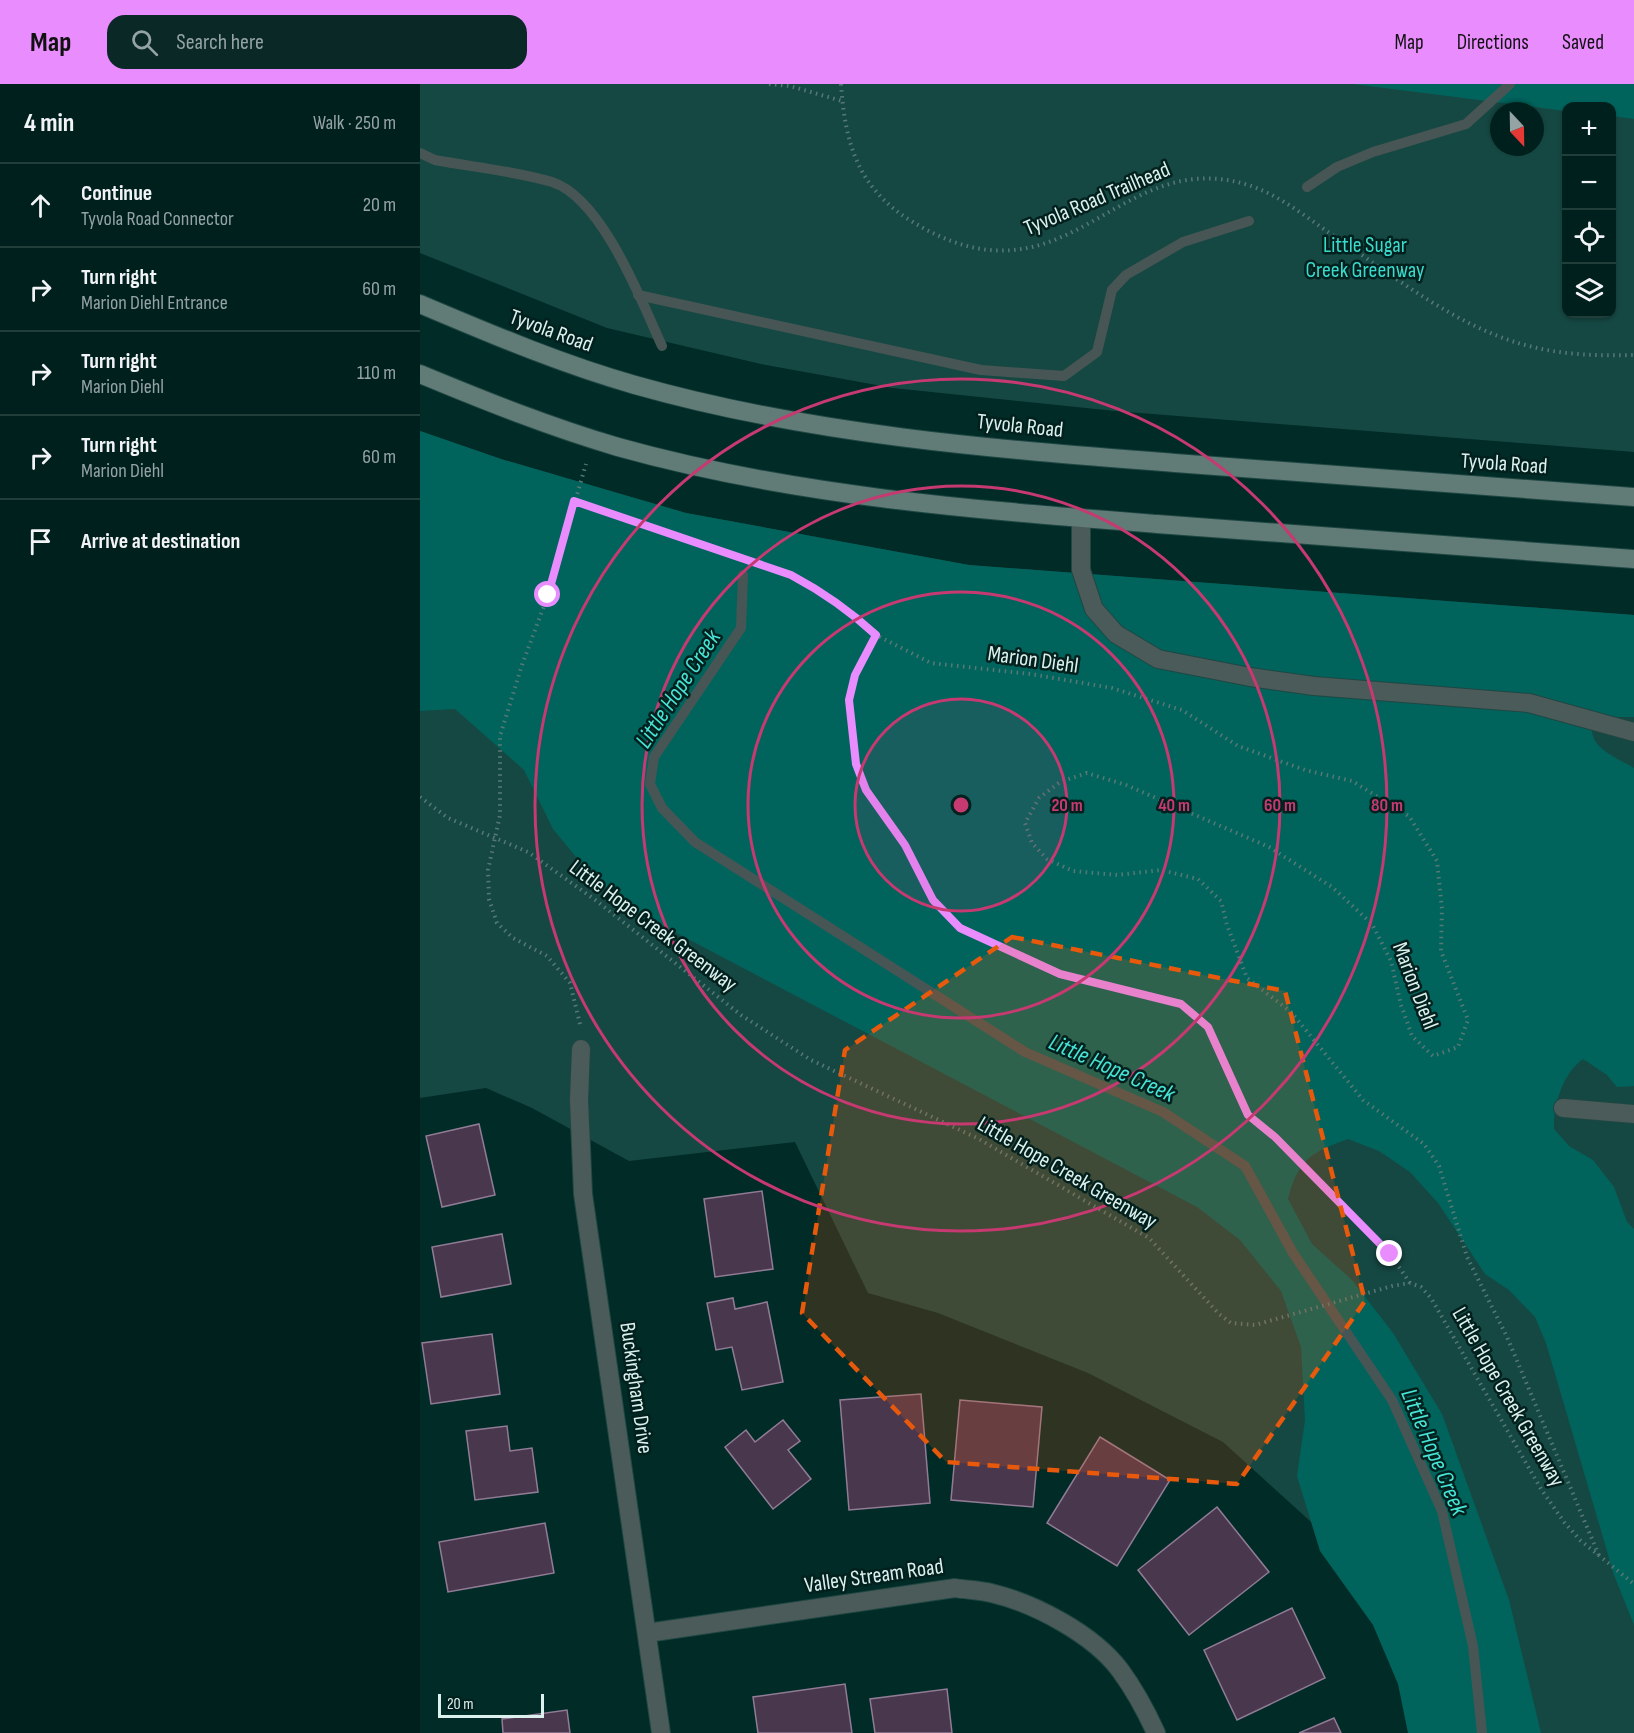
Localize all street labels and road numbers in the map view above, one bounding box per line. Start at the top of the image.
street label: Tyvola Road Trailhead [1020,156,1174,242]
street label: Tyvola Road [506,303,596,359]
street label: Tyvola Road [975,408,1065,444]
street label: Tyvola Road [1460,448,1548,480]
street label: Marion Diehl [986,640,1080,680]
street label: Little Hope Creek Greenway [564,854,743,998]
street label: Marion Diehl [1386,939,1444,1033]
street label: Little Hope Creek Greenway [972,1111,1162,1236]
street label: Little Hope Creek Greenway [1446,1302,1571,1492]
street label: Buckingham Drive [613,1321,659,1455]
street label: Valley Stream Road [803,1553,945,1599]

